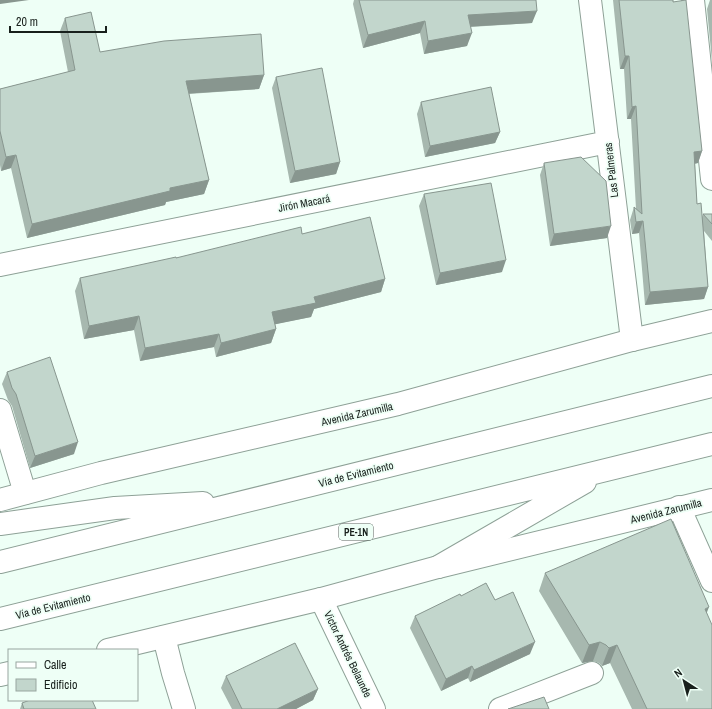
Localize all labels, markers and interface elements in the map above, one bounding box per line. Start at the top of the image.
scale bar [10,8,106,34]
text: 20 m [16,14,38,30]
street label: Las Palmeras [601,141,621,198]
street label: Jirón Macará [277,191,331,215]
street label: Avenida Zarumilla [319,399,394,429]
street label: Vía de Evitamiento [317,458,395,490]
street label: Avenida Zarumilla [628,495,703,527]
road number: PE-1N [339,524,373,540]
street label: Vía de Evitamiento [14,590,92,622]
street label: Victor Andrés Belaunde [321,608,375,700]
legend [8,649,138,701]
text: Calle [44,657,66,673]
north arrow [664,661,704,701]
text: N [671,665,685,680]
text: Edificio [44,677,77,693]

